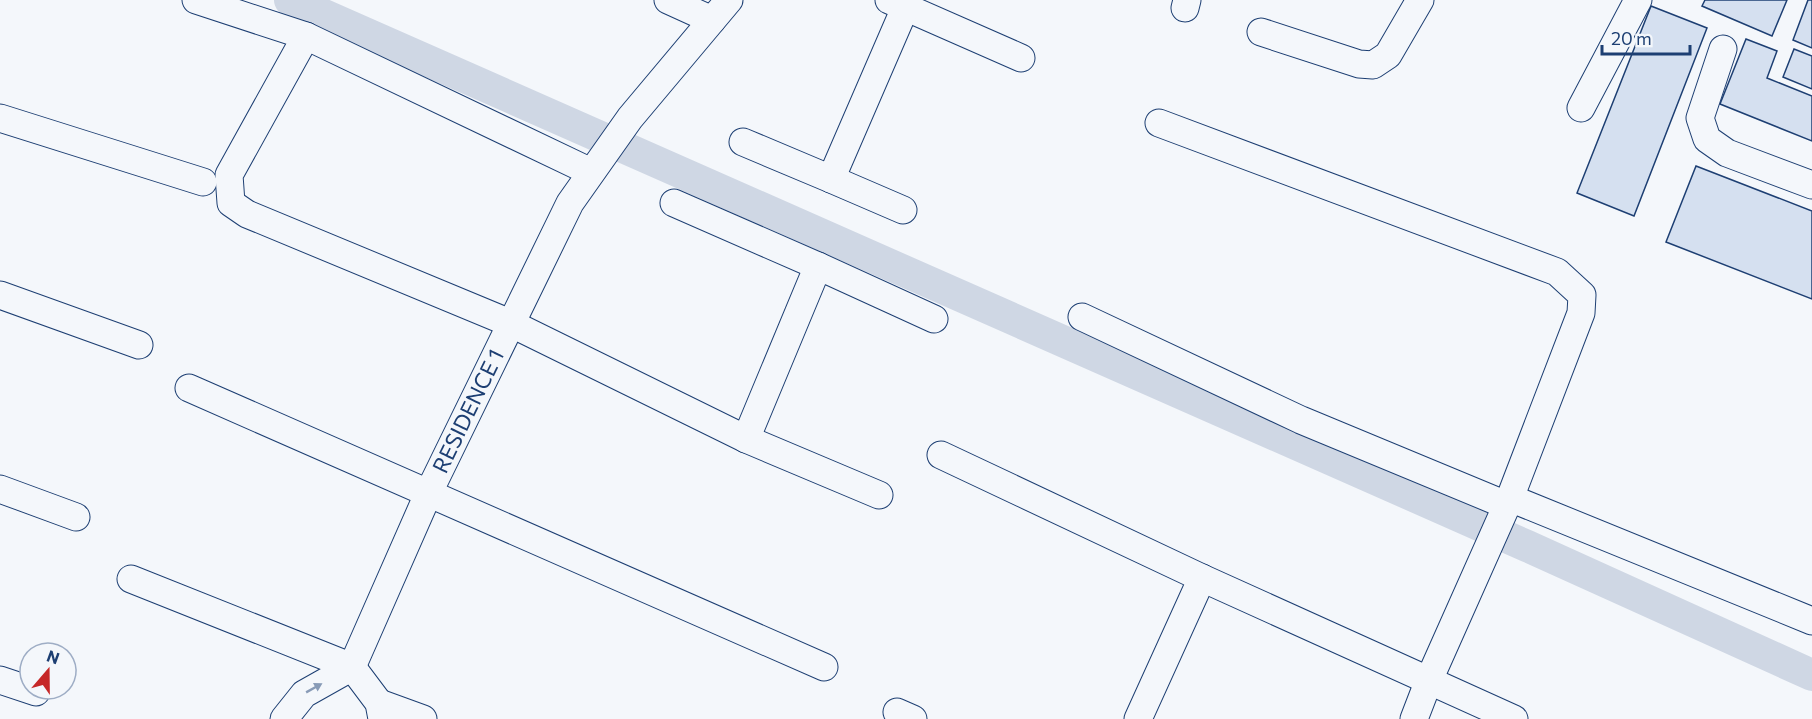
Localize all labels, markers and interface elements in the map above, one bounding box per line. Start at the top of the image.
scale bar [1602,18,1690,56]
text: 20 m [1611,27,1652,49]
street label: RESIDENCE 1 [426,344,509,477]
north arrow [18,641,78,701]
text: N [44,645,62,667]
one-way arrow [306,683,322,694]

